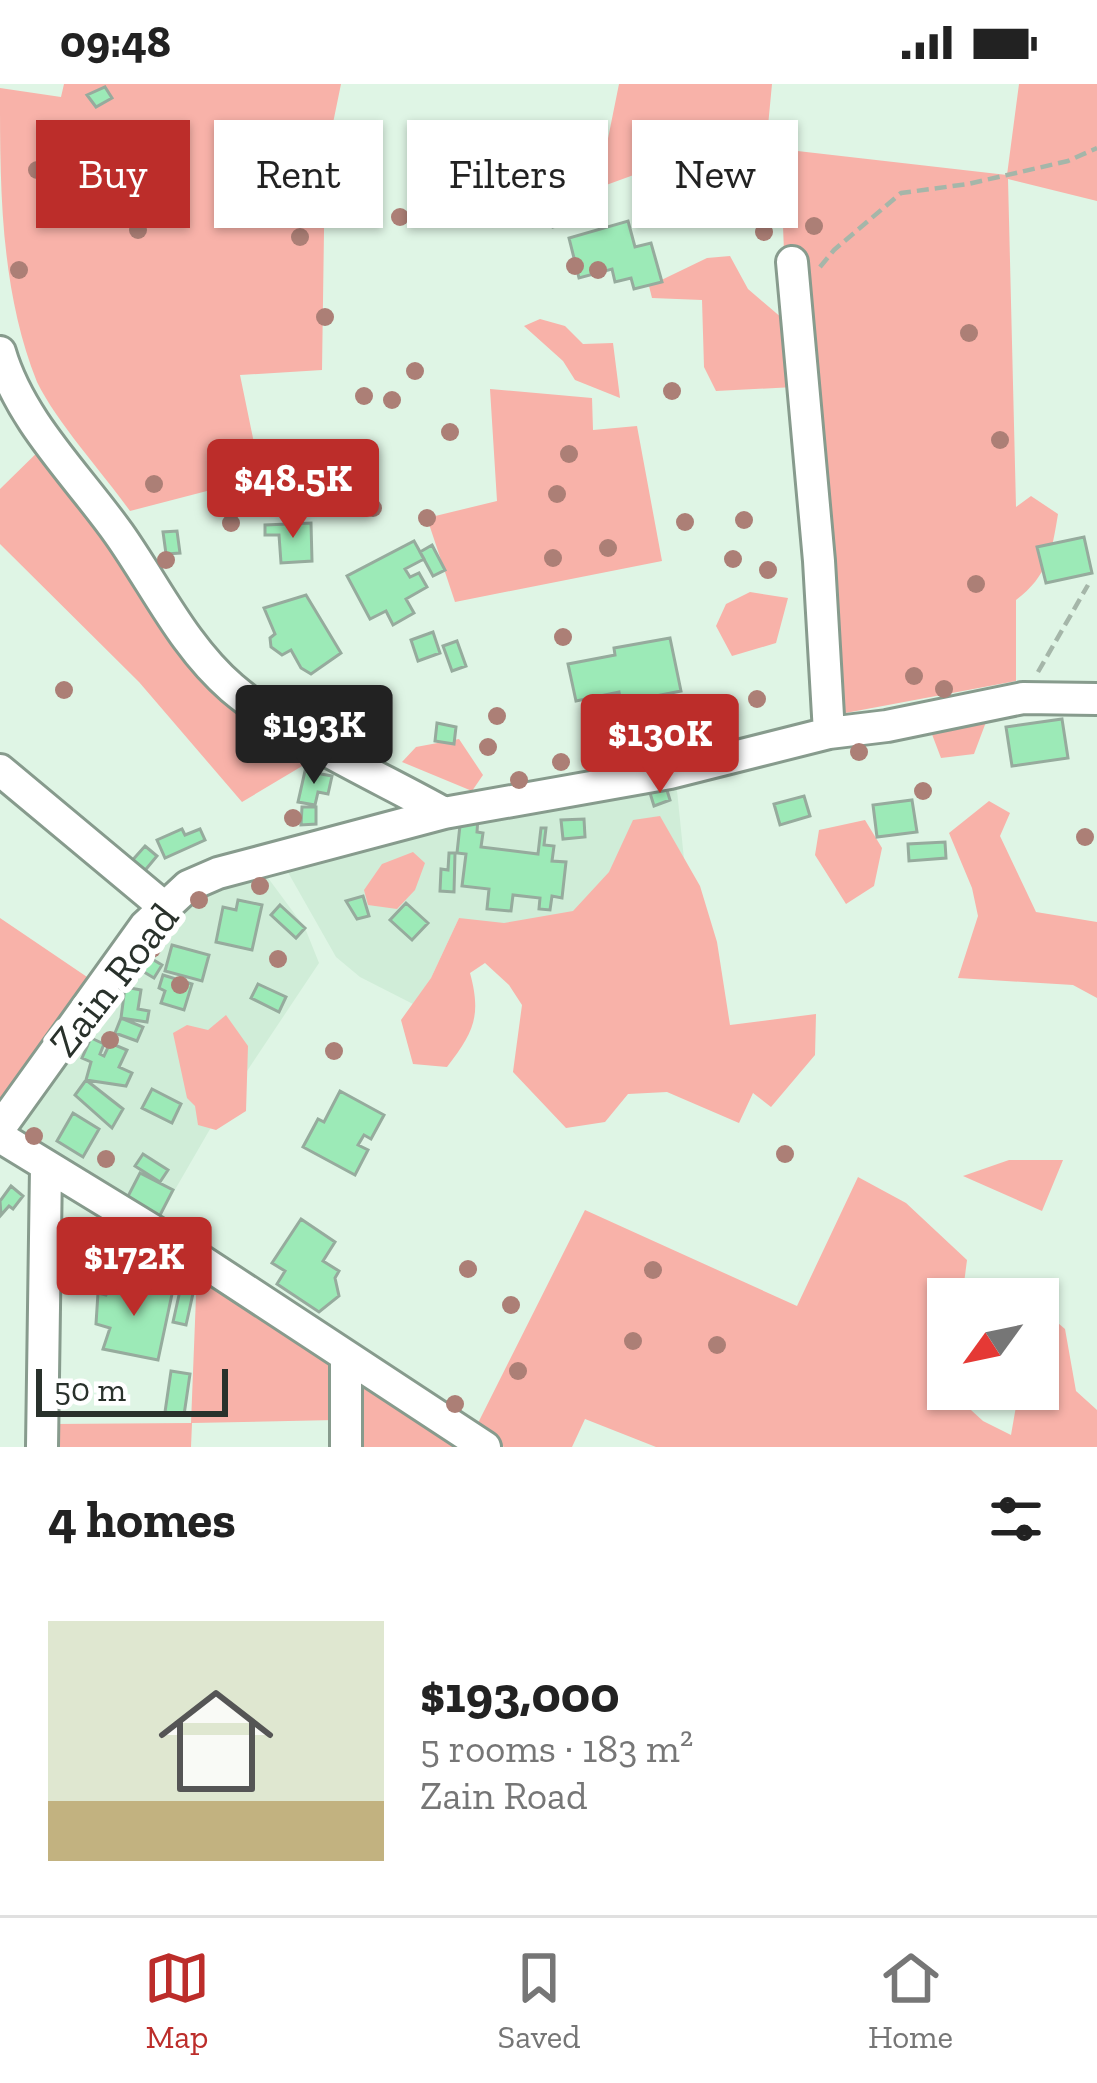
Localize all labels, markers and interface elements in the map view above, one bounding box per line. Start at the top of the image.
text: 09:48 [60,15,171,69]
chip: Buy [36,120,190,228]
chip: Rent [214,120,383,228]
chip: Filters [407,120,608,228]
chip: New [632,120,798,228]
pin: $48.5K [195,439,391,541]
text: $48.5K [234,454,352,501]
pin: $193K [230,685,398,787]
pin: $130K [576,694,744,796]
text: $193K [263,700,365,747]
text: $130K [608,709,712,756]
street label: Zain Road [38,893,189,1066]
pin: $172K [50,1217,218,1319]
text: $172K [84,1232,184,1279]
north arrow [927,1278,1059,1410]
map controls [927,1278,1059,1410]
scale bar [36,1363,228,1416]
text: 50 m [54,1370,126,1409]
icon: filters [983,1486,1049,1552]
text: 4 homes [48,1489,236,1550]
text: $193,000 [420,1664,620,1725]
icon: home [144,1669,288,1813]
text: 5 rooms · 183 m² [420,1725,693,1772]
text: Zain Road [420,1772,587,1819]
tab: Map [144,1945,210,2056]
tab: Saved [498,1945,580,2056]
tab: Home [868,1945,953,2056]

